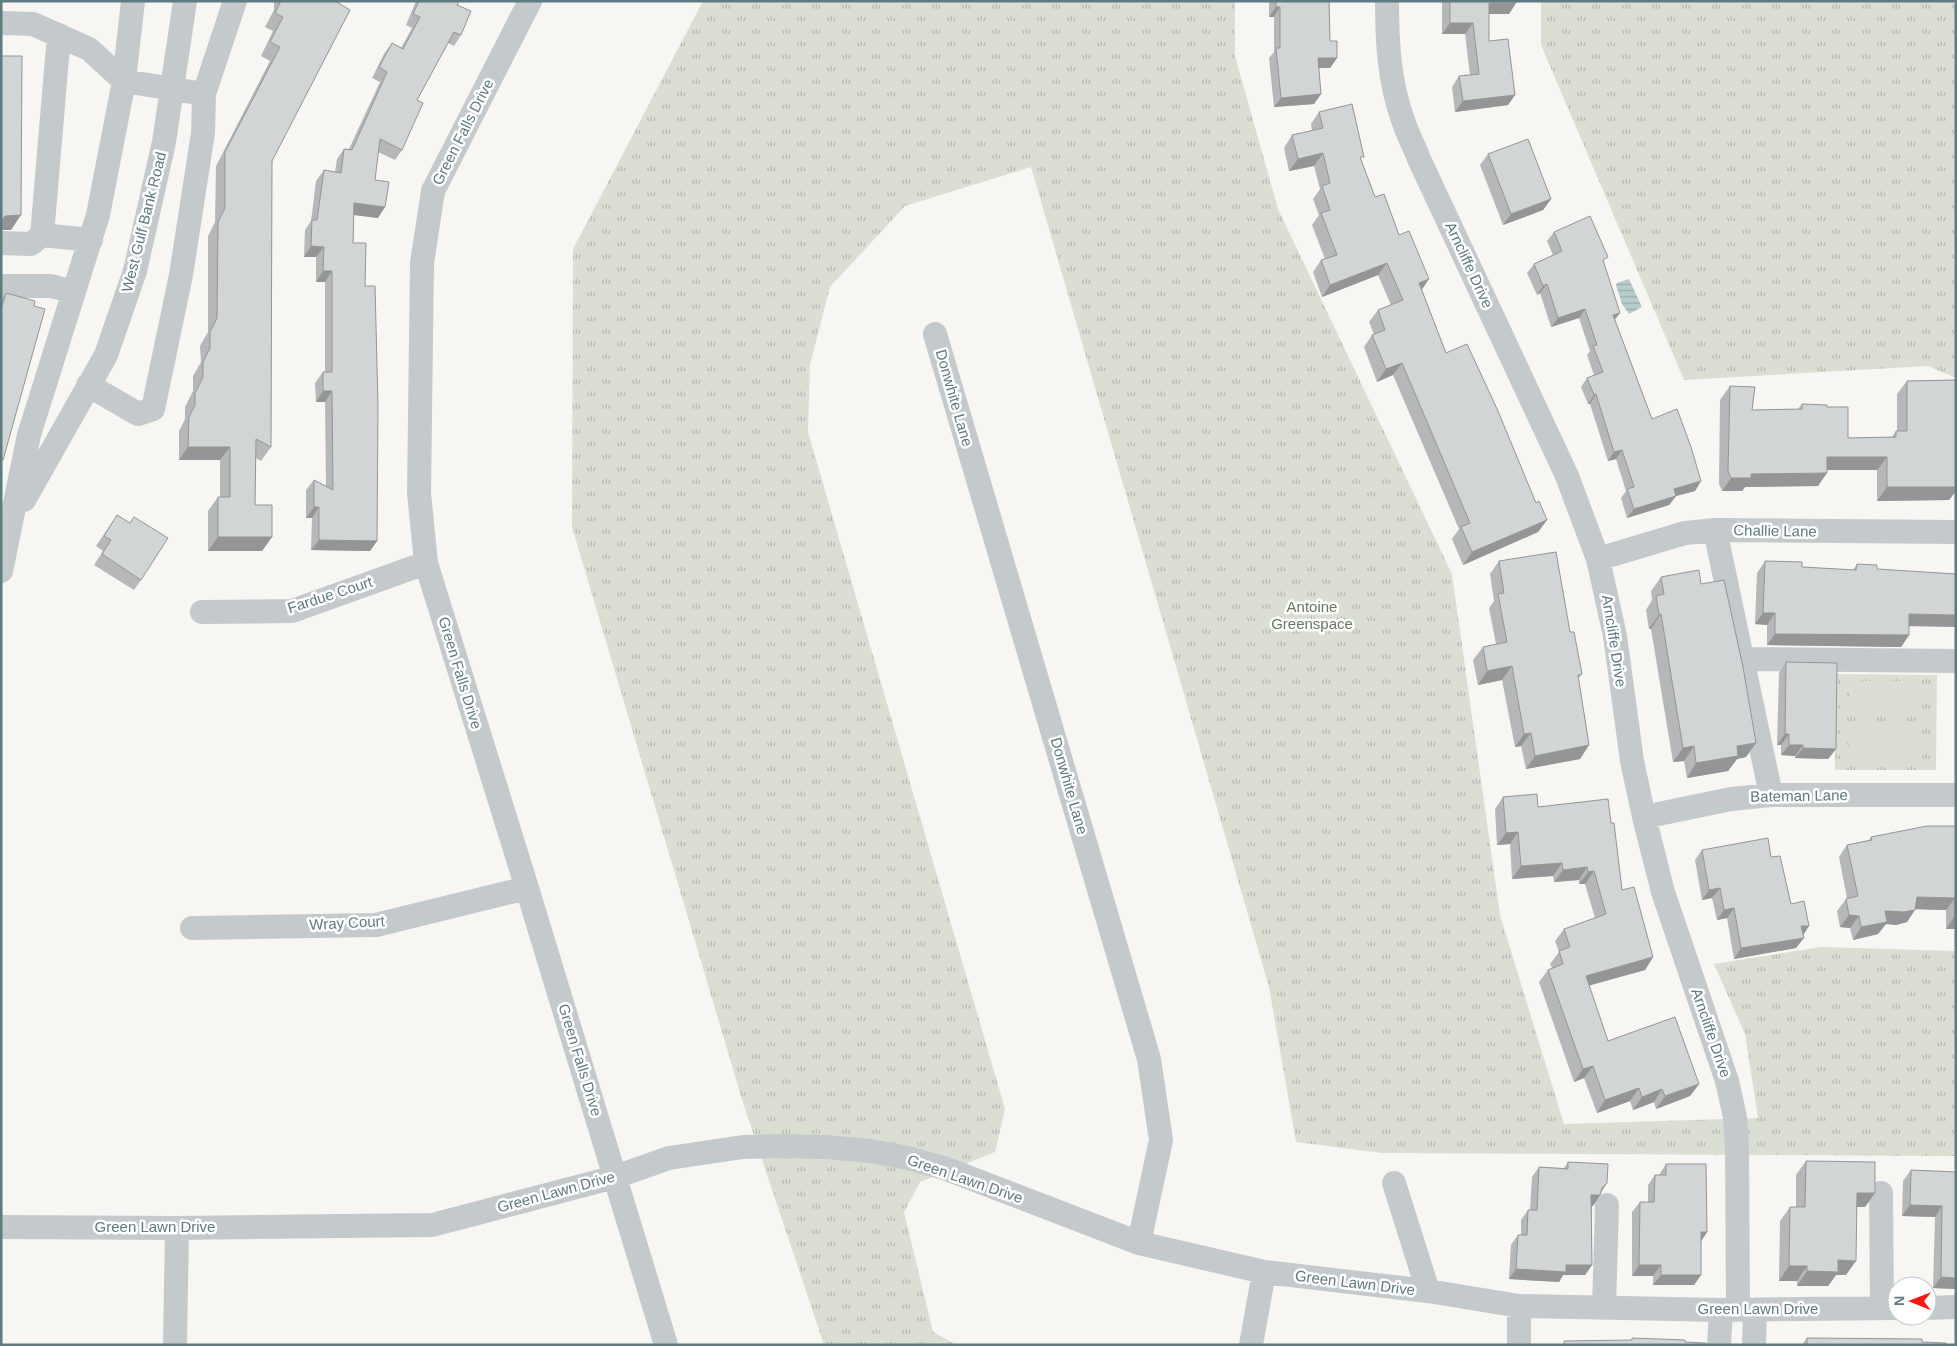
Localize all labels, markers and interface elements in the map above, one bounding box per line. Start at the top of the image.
street label: Green Falls Drive [428,76,497,188]
street label: West Gulf Bank Road [118,150,169,294]
street label: Arncliffe Drive [1442,219,1497,311]
street label: Donwhite Lane [933,347,976,448]
street label: Challie Lane [1733,521,1817,540]
street label: Fardue Court [285,573,375,616]
street label: Arncliffe Drive [1599,594,1630,688]
park label: Antoine Greenspace [1271,598,1353,632]
street label: Green Falls Drive [435,615,486,731]
street label: Donwhite Lane [1048,735,1091,836]
street label: Bateman Lane [1750,786,1848,805]
street label: Wray Court [309,912,386,933]
street label: Arncliffe Drive [1688,986,1735,1080]
street label: Green Falls Drive [555,1002,606,1118]
street label: Green Lawn Drive [905,1151,1025,1206]
street label: Green Lawn Drive [495,1168,616,1215]
street label: Green Lawn Drive [95,1218,215,1235]
street label: Green Lawn Drive [1294,1267,1416,1298]
north arrow [1887,1276,1937,1326]
text: N [1891,1296,1907,1306]
street label: Green Lawn Drive [1698,1300,1818,1317]

